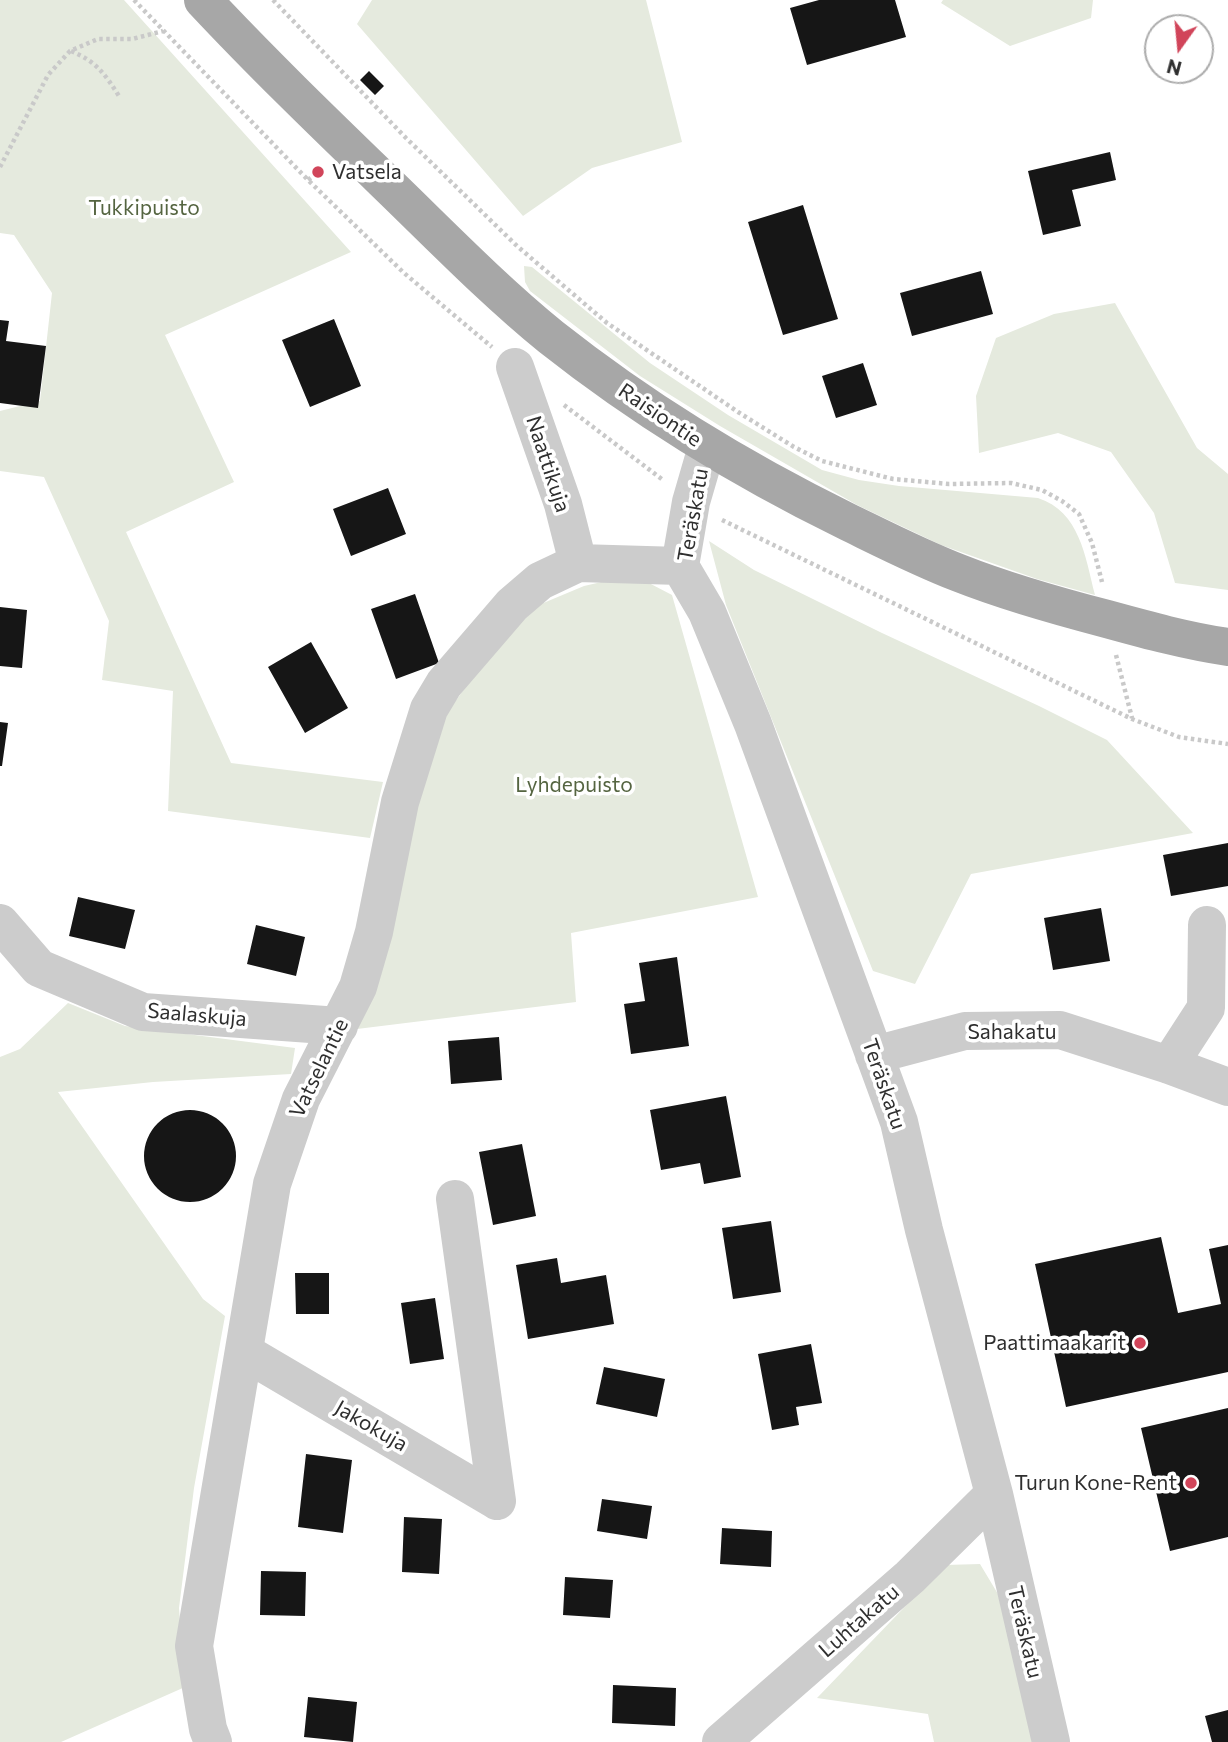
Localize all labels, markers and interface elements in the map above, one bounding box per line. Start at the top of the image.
north arrow [1144,14,1214,84]
text: N [1164,55,1184,81]
place label: Vatsela [332,159,402,185]
marker: Vatsela [310,164,326,180]
park label: Tukkipuisto [88,195,200,221]
street label: Raisiontie [614,378,706,452]
street label: Naattikuja [521,413,575,515]
street label: Teräskatu [672,466,714,564]
park label: Lyhdepuisto [515,772,633,798]
street label: Saalaskuja [146,998,248,1032]
street label: Vatselantie [284,1014,354,1122]
street label: Sahakatu [967,1019,1057,1045]
street label: Teräskatu [857,1035,911,1133]
place label: Paattimaakarit [983,1330,1126,1356]
marker: Paattimaakarit [1132,1335,1148,1351]
street label: Jakokuja [330,1395,412,1457]
place label: Turun Kone-Rent [1014,1470,1177,1496]
marker: Turun Kone-Rent [1183,1475,1199,1491]
street label: Luhtakatu [814,1579,904,1663]
street label: Teräskatu [1002,1583,1048,1681]

